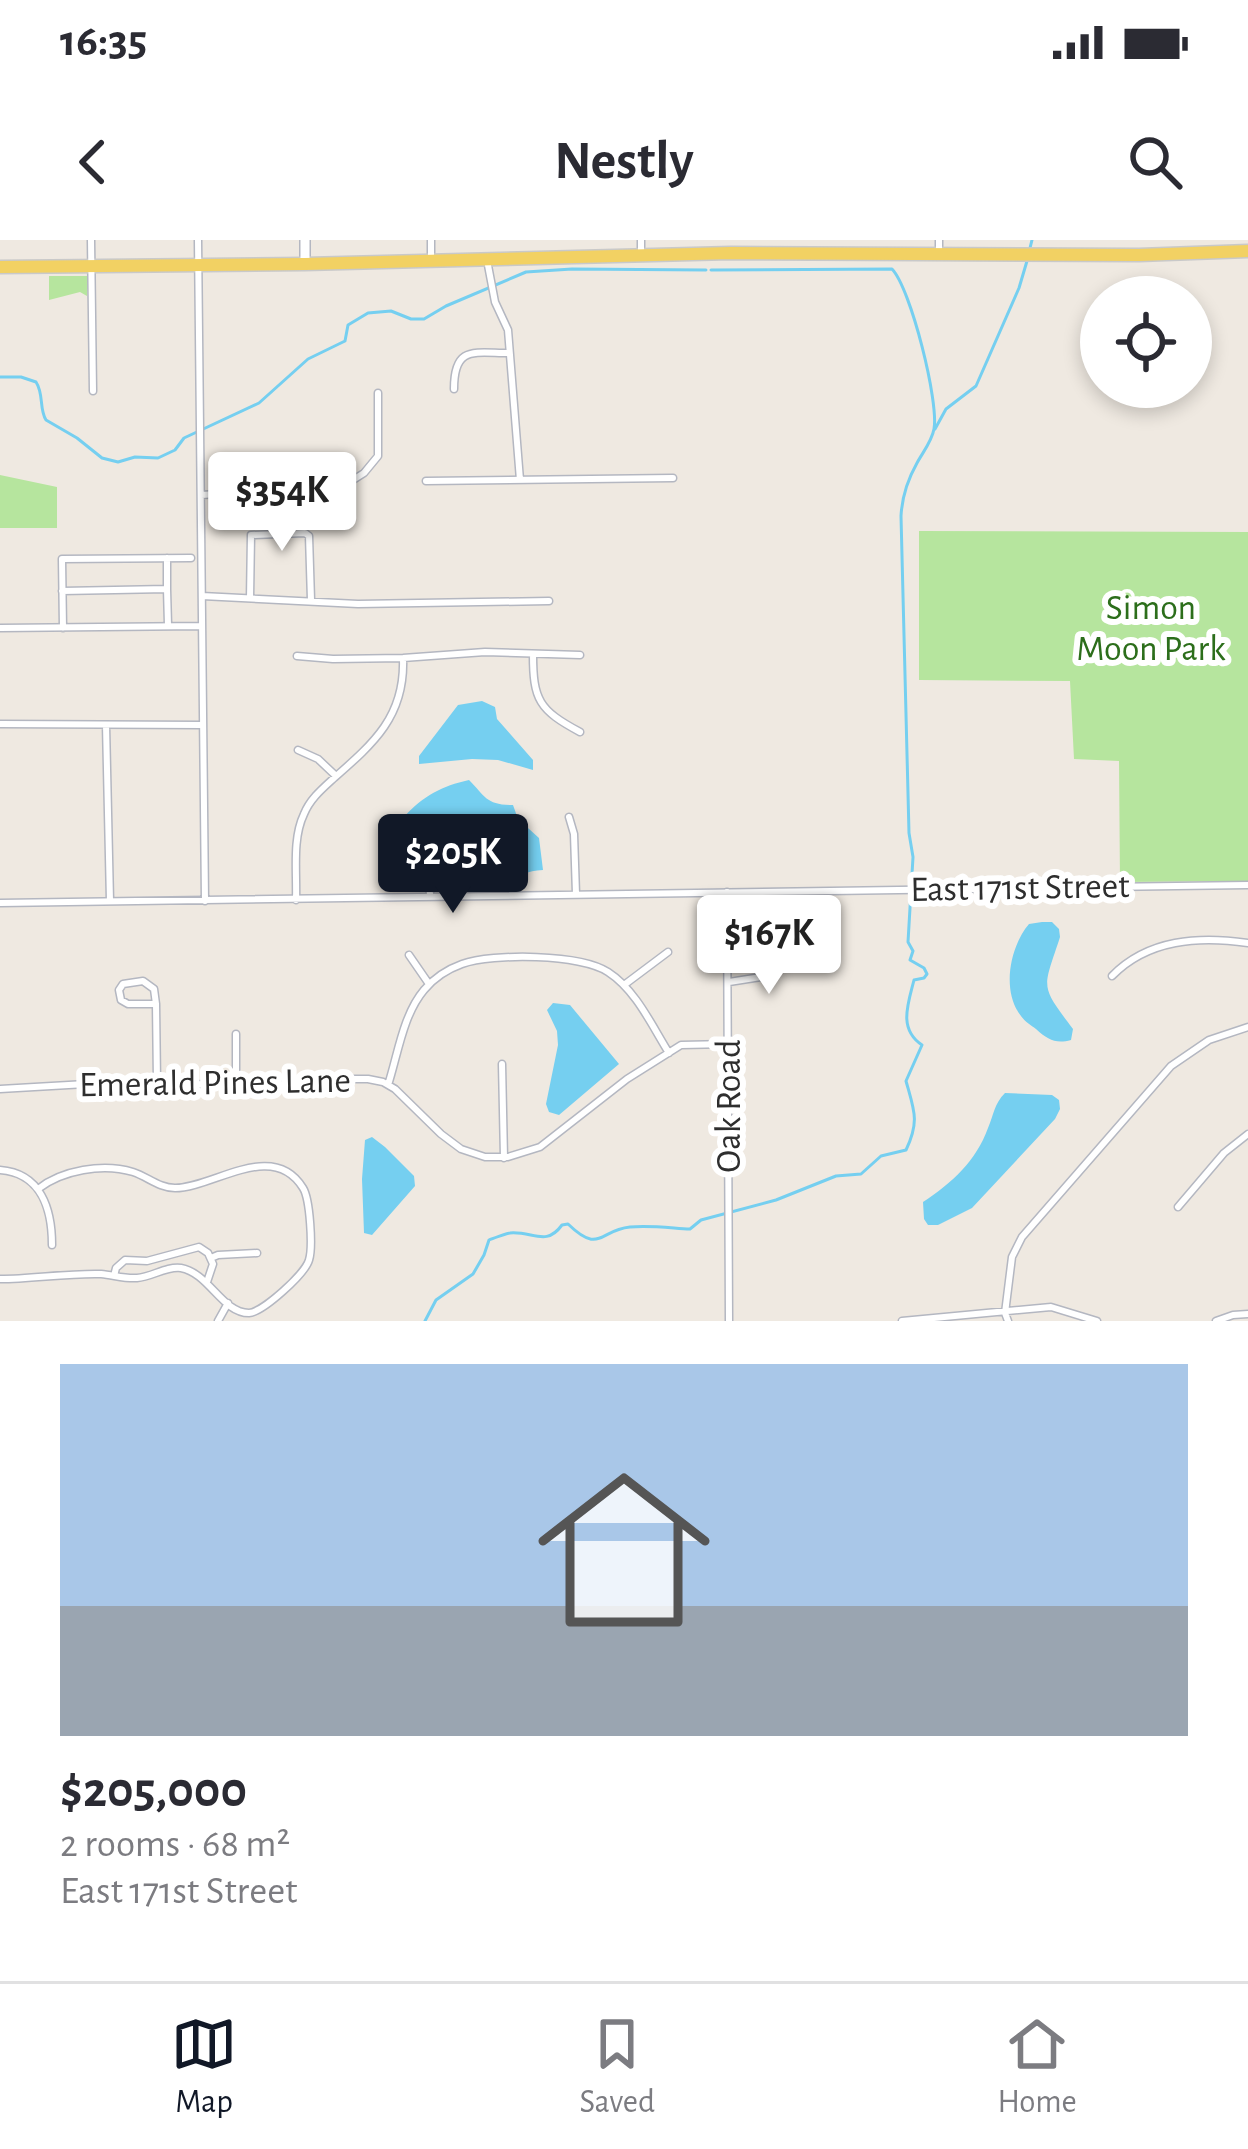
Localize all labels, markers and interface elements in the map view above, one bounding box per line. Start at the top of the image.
text: 16:35 [60,19,147,64]
icon: back [60,129,126,195]
icon: search [1122,129,1188,195]
text: Nestly [554,135,694,189]
map controls [1080,276,1212,408]
button: locate [1080,276,1212,408]
pin: $354K [198,452,366,554]
text: $354K [235,471,329,510]
park label: Simon Moon Park [1076,590,1226,667]
pin: $205K [369,814,537,916]
text: $205K [405,833,501,872]
street label: East 171st Street [910,868,1130,908]
pin: $167K [685,895,853,997]
text: $167K [724,914,814,953]
street label: Oak Road [711,1039,747,1173]
street label: Emerald Pines Lane [79,1063,351,1103]
icon: home [516,1442,732,1658]
text: $205,000 [60,1765,247,1816]
text: 2 rooms · 68 m² [60,1825,290,1864]
text: East 171st Street [60,1872,298,1911]
tab: Map [171,2011,237,2123]
tab: Saved [580,2011,655,2123]
tab: Home [997,2011,1077,2123]

